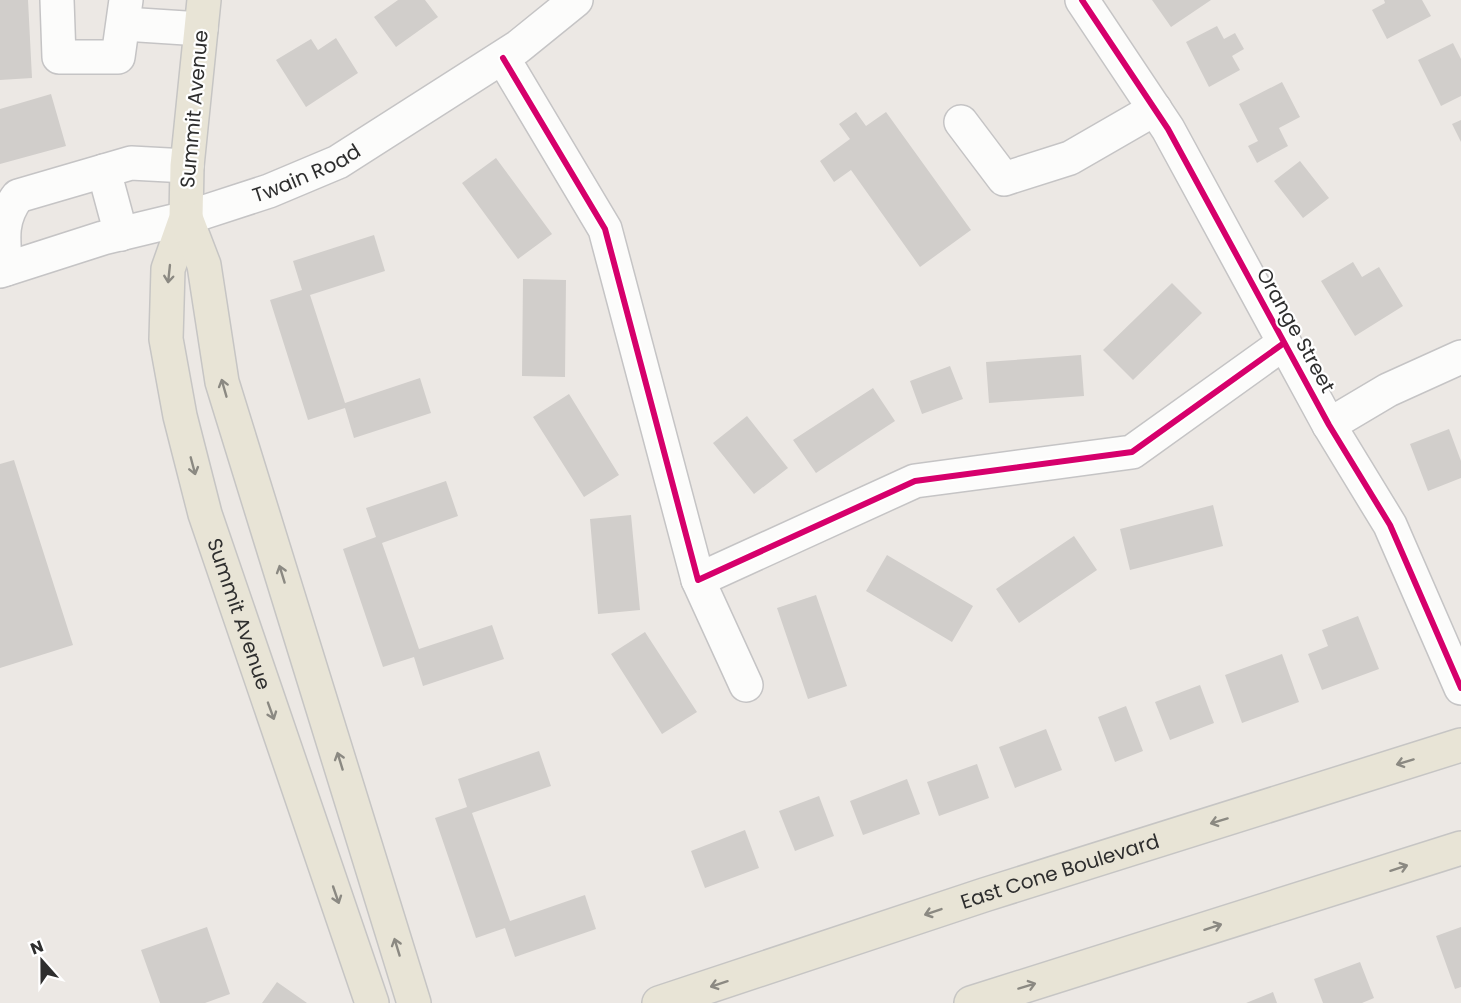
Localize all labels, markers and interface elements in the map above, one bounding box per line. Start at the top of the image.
street label: Summit Avenue [173,29,215,189]
street label: Twain Road [249,137,366,209]
street label: Orange Street [1250,262,1342,398]
one-way arrow [163,263,174,283]
one-way arrow [218,379,230,398]
one-way arrow [187,456,199,475]
street label: Summit Avenue [200,534,278,693]
one-way arrow [276,565,287,584]
one-way arrow [267,702,278,720]
one-way arrow [333,752,344,771]
one-way arrow [1396,757,1415,768]
one-way arrow [1210,816,1229,827]
street label: East Cone Boulevard [957,827,1163,916]
one-way arrow [1389,862,1408,873]
one-way arrow [331,885,342,904]
one-way arrow [924,907,943,918]
one-way arrow [1203,921,1222,932]
north arrow [12,931,72,991]
text: N [27,935,47,960]
one-way arrow [391,938,402,957]
one-way arrow [710,979,729,990]
one-way arrow [1017,979,1036,990]

